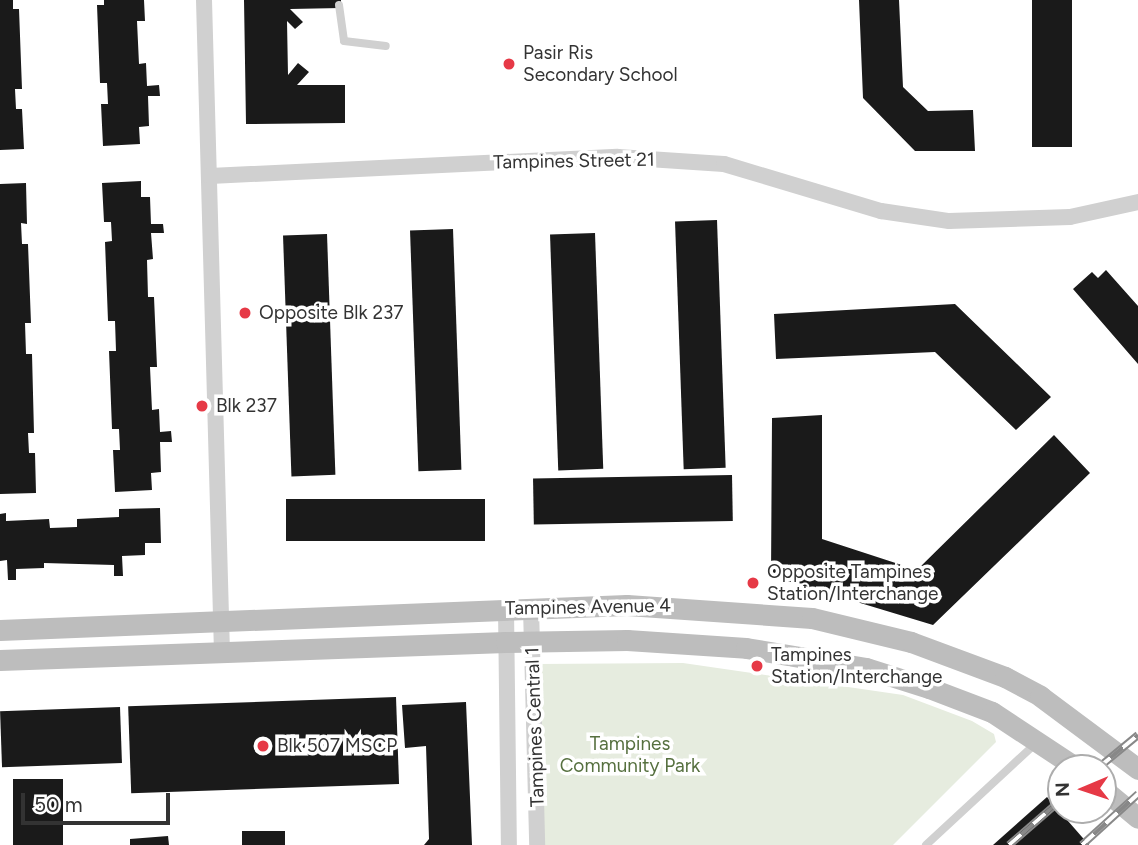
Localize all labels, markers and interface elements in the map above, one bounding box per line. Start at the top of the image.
place label: Pasir Ris Secondary School [523,42,678,86]
marker: Pasir Ris Secondary School [501,56,517,72]
street label: Tampines Street 21 [493,148,655,174]
place label: Opposite Blk 237 [259,302,404,324]
marker: Opposite Blk 237 [237,305,253,321]
place label: Blk 237 [216,395,277,417]
marker: Blk 237 [194,398,210,414]
place label: Opposite Tampines Station/Interchange [767,561,938,605]
marker: Opposite Tampines Station/Interchange [745,575,761,591]
street label: Tampines Avenue 4 [505,594,671,620]
place label: Tampines Station/Interchange [771,644,942,688]
street label: Tampines Central 1 [521,647,549,807]
marker: Tampines Station/Interchange [749,658,765,674]
park label: Tampines Community Park [560,733,700,777]
place label: Blk 507 MSCP [277,735,397,757]
marker: Blk 507 MSCP [255,738,271,754]
north arrow [1047,754,1117,824]
scale bar [24,778,173,822]
text: N [1051,782,1074,797]
text: 50 m [34,792,83,817]

